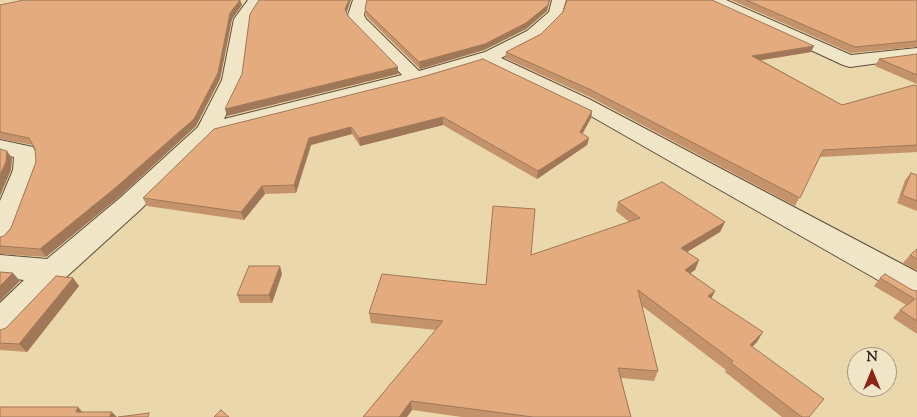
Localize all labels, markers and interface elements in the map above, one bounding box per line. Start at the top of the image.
north arrow [847,347,897,397]
text: N [866,348,878,368]

